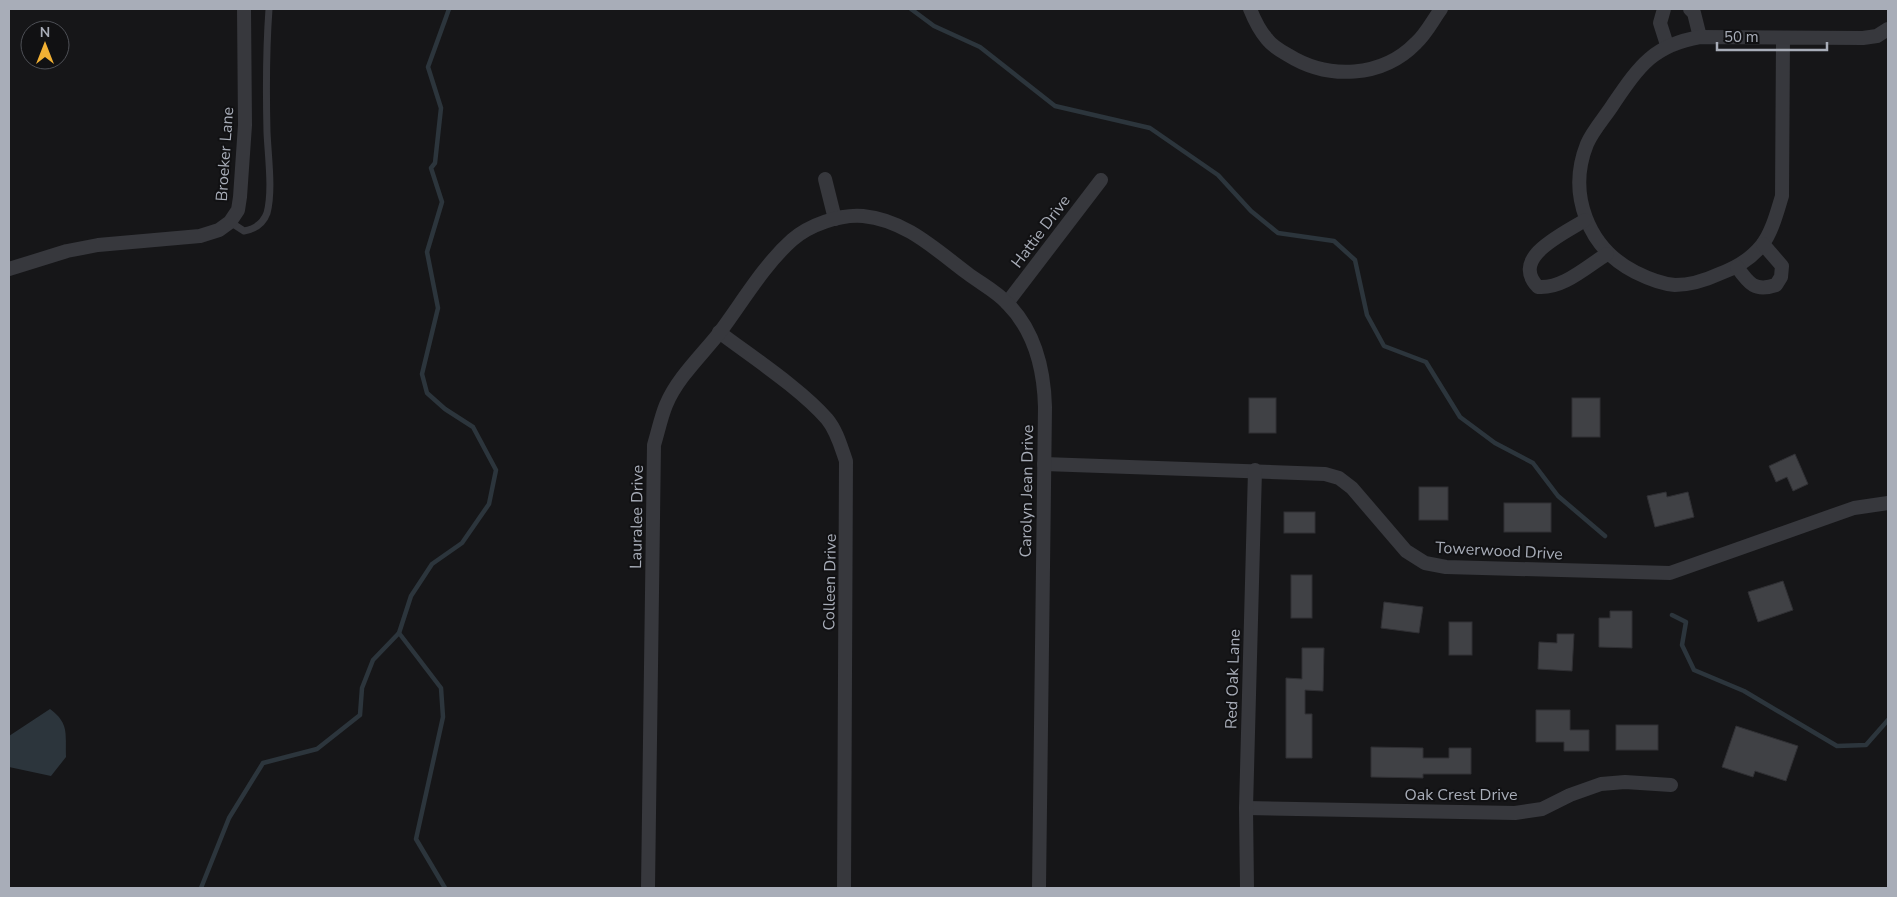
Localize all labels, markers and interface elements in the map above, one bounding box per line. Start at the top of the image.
north arrow [20,20,70,70]
scale bar [1717,20,1827,52]
text: N [40,23,50,42]
text: 50 m [1724,27,1759,47]
street label: Broeker Lane [211,106,239,202]
street label: Hattie Drive [1006,191,1075,273]
street label: Carolyn Jean Drive [1015,424,1039,558]
street label: Lauralee Drive [625,465,649,569]
street label: Colleen Drive [818,533,842,631]
street label: Towerwood Drive [1435,537,1563,565]
street label: Red Oak Lane [1220,629,1246,729]
street label: Oak Crest Drive [1404,784,1518,806]

